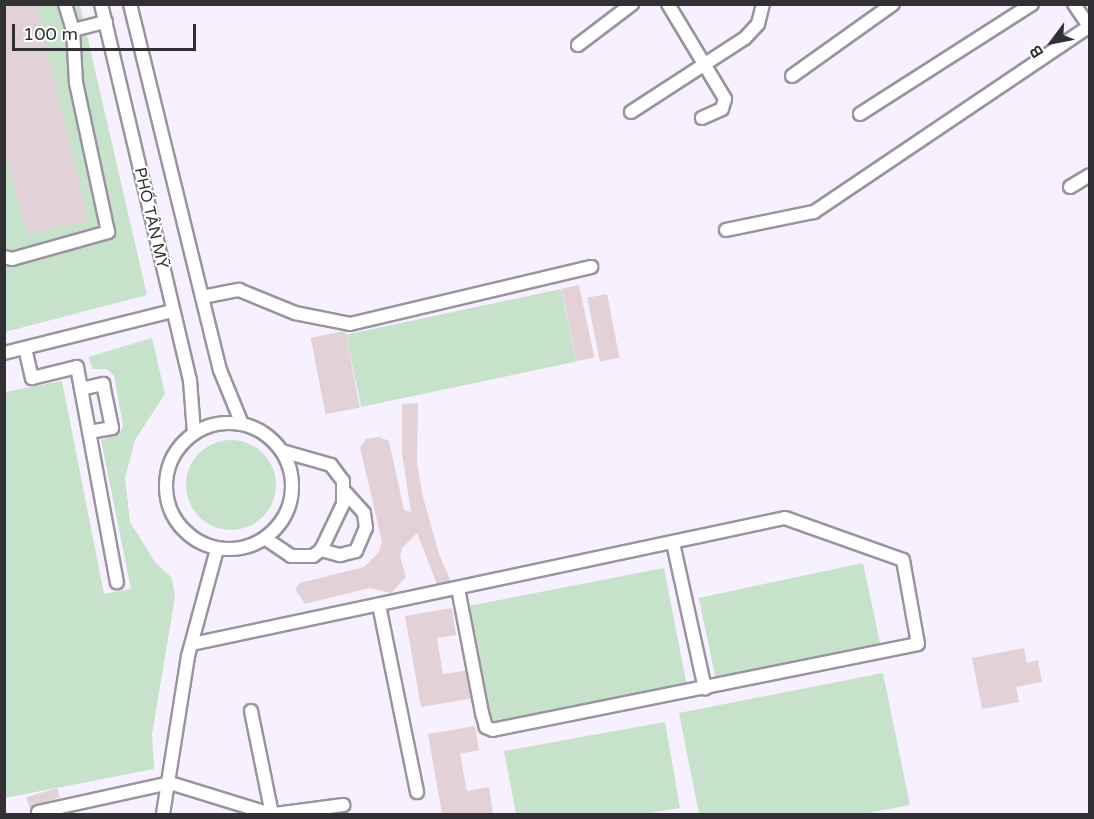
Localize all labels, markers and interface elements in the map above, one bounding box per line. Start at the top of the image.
scale bar [15,12,200,50]
north arrow [1022,12,1082,72]
text: 100 m [23,23,78,45]
text: B [1025,42,1048,62]
street label: PHỐ TÂN MỸ [130,165,172,271]

